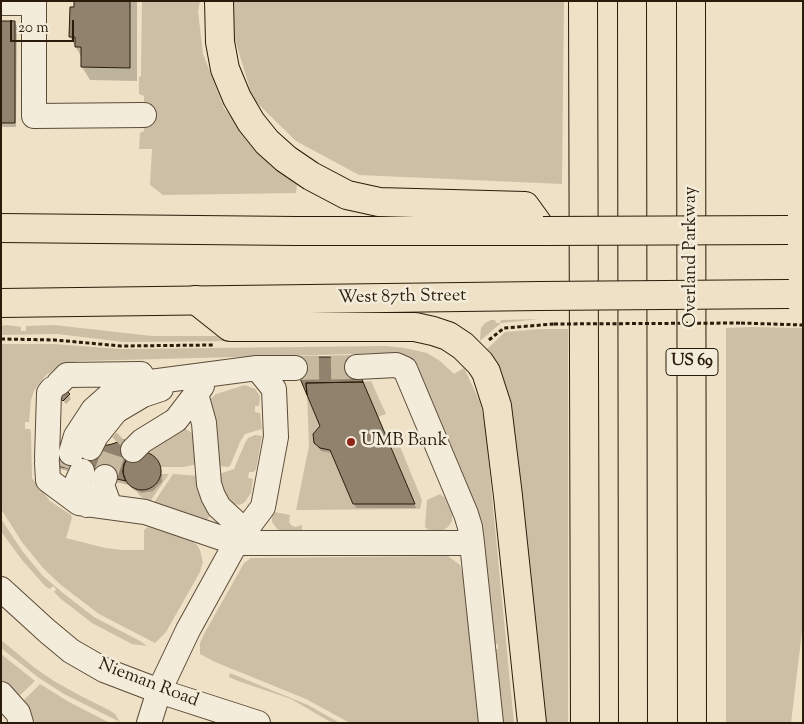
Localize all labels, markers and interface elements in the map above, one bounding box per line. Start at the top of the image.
scale bar [12,10,76,42]
text: 20 m [18,18,49,39]
street label: Overland Parkway [681,186,703,328]
street label: West 87th Street [337,286,467,310]
road number: US 69 [666,348,718,376]
place label: UMB Bank [361,431,447,453]
marker: UMB Bank [345,436,357,448]
street label: Nieman Road [95,655,201,713]

